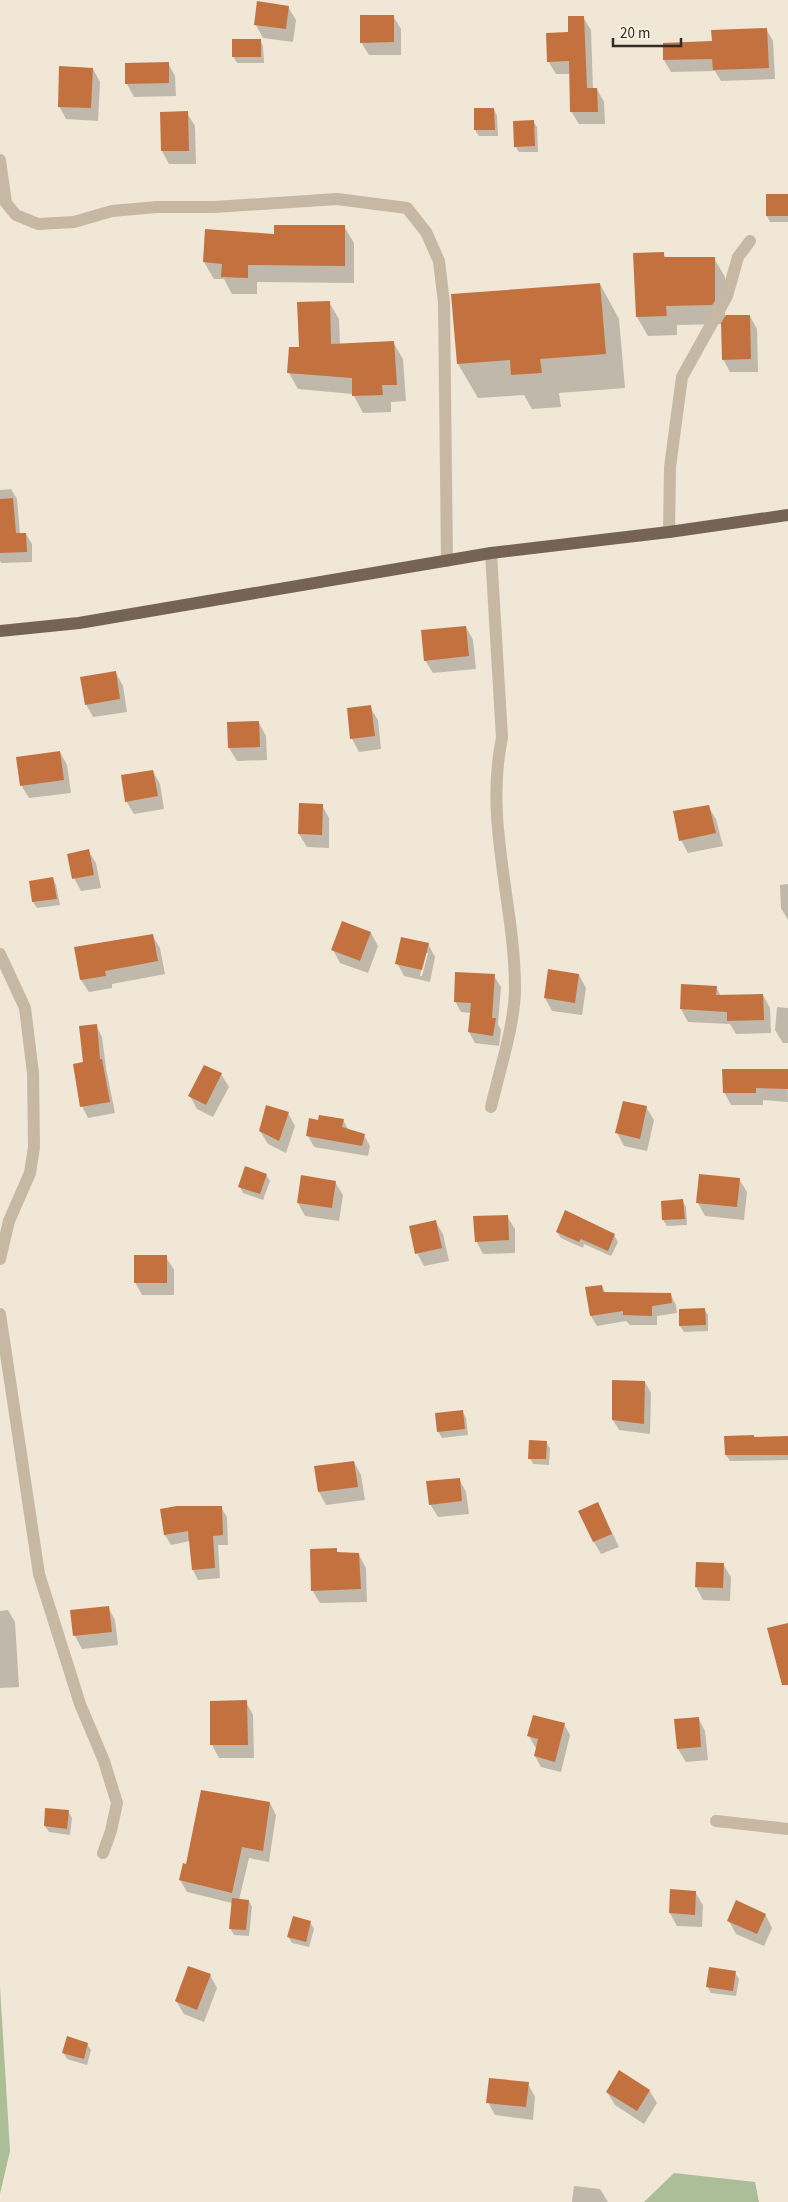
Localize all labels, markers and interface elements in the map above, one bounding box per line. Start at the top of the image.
scale bar [613,15,680,47]
text: 20 m [620,23,650,44]

